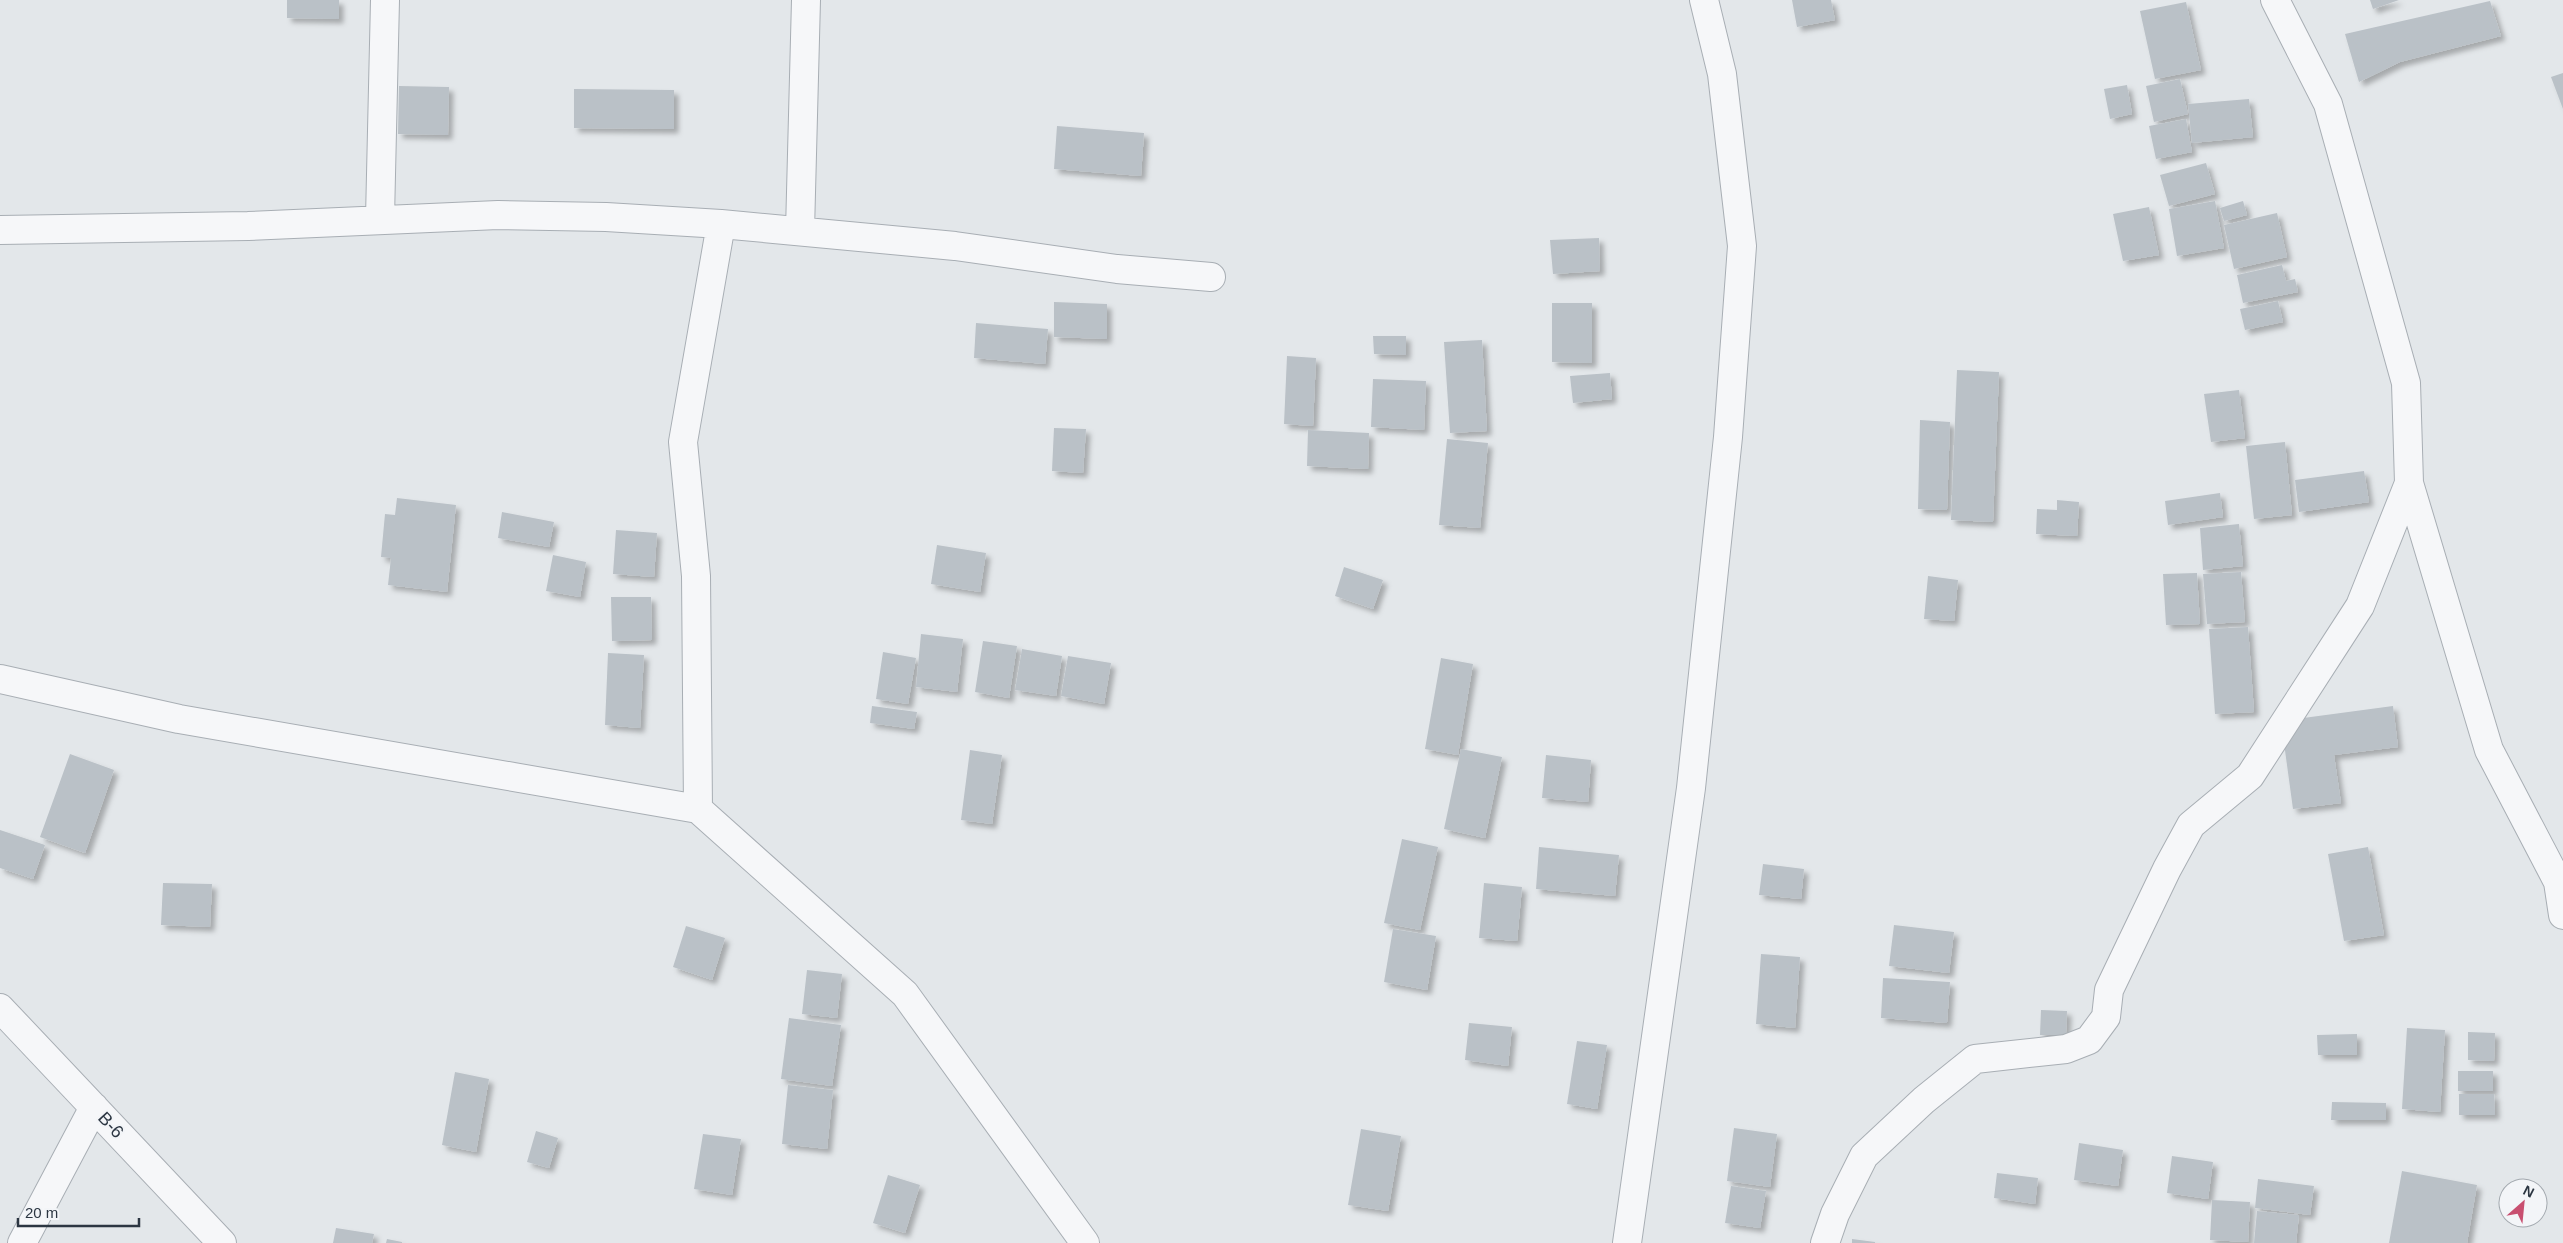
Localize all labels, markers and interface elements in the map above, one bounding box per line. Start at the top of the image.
street label: B-6 [94,1108,128,1142]
north arrow [2498,1178,2548,1228]
text: N [2521,1182,2537,1201]
scale bar [18,1196,139,1228]
text: 20 m [25,1204,58,1221]

